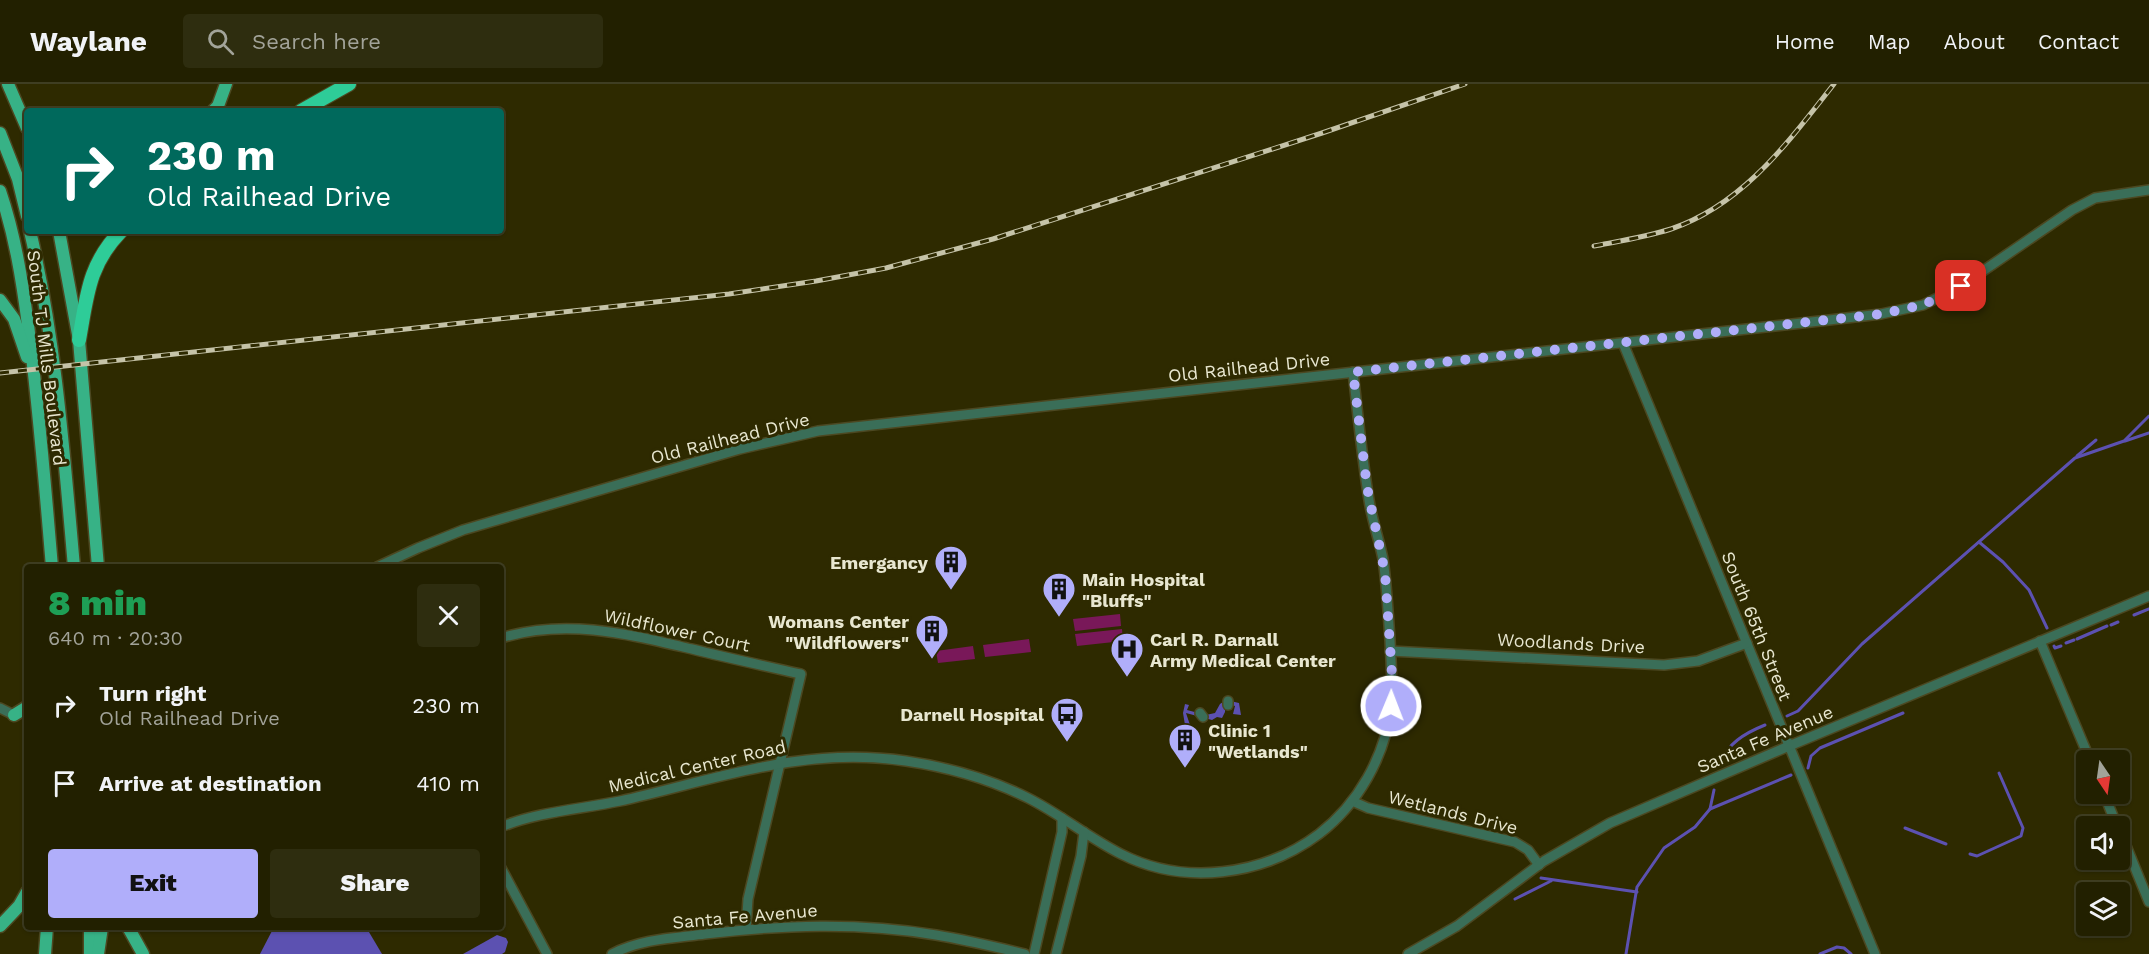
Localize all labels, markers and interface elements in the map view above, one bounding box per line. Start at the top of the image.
search box [183,14,603,68]
text: Waylane [30,25,147,58]
icon: search [204,25,237,58]
text: Search here [252,29,381,54]
text: Home [1775,29,1835,54]
text: Map [1868,29,1911,54]
text: About [1944,29,2005,54]
text: Contact [2038,29,2119,54]
text: 230 m [147,131,276,180]
icon: right [48,132,126,210]
text: Old Railhead Drive [147,181,391,213]
street label: South TJ Mills Boulevard [23,249,71,467]
pin [1935,260,1986,311]
icon: arrive [1944,269,1977,302]
street label: Old Railhead Drive [1167,348,1331,386]
street label: Old Railhead Drive [648,408,812,468]
building icon: Emergancy [933,544,969,591]
street label: South 65th Street [1718,549,1797,704]
place label: Emergancy [830,552,929,573]
place label: Main Hospital "Bluffs" [1082,569,1205,611]
building icon: Main Hospital "Bluffs" [1041,571,1077,618]
text: 8 min [48,582,147,624]
button: close [417,584,480,647]
street label: Wildflower Court [602,604,752,656]
place label: Womans Center "Wildflowers" [768,611,909,653]
building icon: Womans Center "Wildflowers" [914,613,950,660]
text: 640 m · 20:30 [48,626,183,650]
place label: Carl R. Darnall Army Medical Center [1150,629,1336,671]
street label: Woodlands Drive [1497,629,1645,657]
hospital icon: Carl R. Darnall Army Medical Center [1109,631,1145,678]
position arrow [1359,674,1423,738]
text: Turn right [99,681,206,706]
icon: right [48,689,81,722]
text: 230 m [412,693,480,718]
bus stop icon: Darnell Hospital [1049,696,1085,743]
street label: Santa Fe Avenue [1694,701,1836,777]
place label: Darnell Hospital [900,704,1044,725]
text: Old Railhead Drive [99,706,280,730]
place label: Clinic 1 "Wetlands" [1208,720,1308,762]
building icon: Clinic 1 "Wetlands" [1167,722,1203,769]
street label: Medical Center Road [606,735,788,797]
north arrow [2076,750,2130,804]
map controls [2076,750,2130,936]
icon: arrive [48,767,81,800]
text: Arrive at destination [99,771,322,796]
text: 410 m [416,771,480,796]
street label: Wetlands Drive [1386,786,1520,838]
button: sound [2076,816,2130,870]
button: Exit [48,849,258,918]
button: Share [270,849,480,918]
button: layers [2076,882,2130,936]
street label: Santa Fe Avenue [672,899,818,933]

